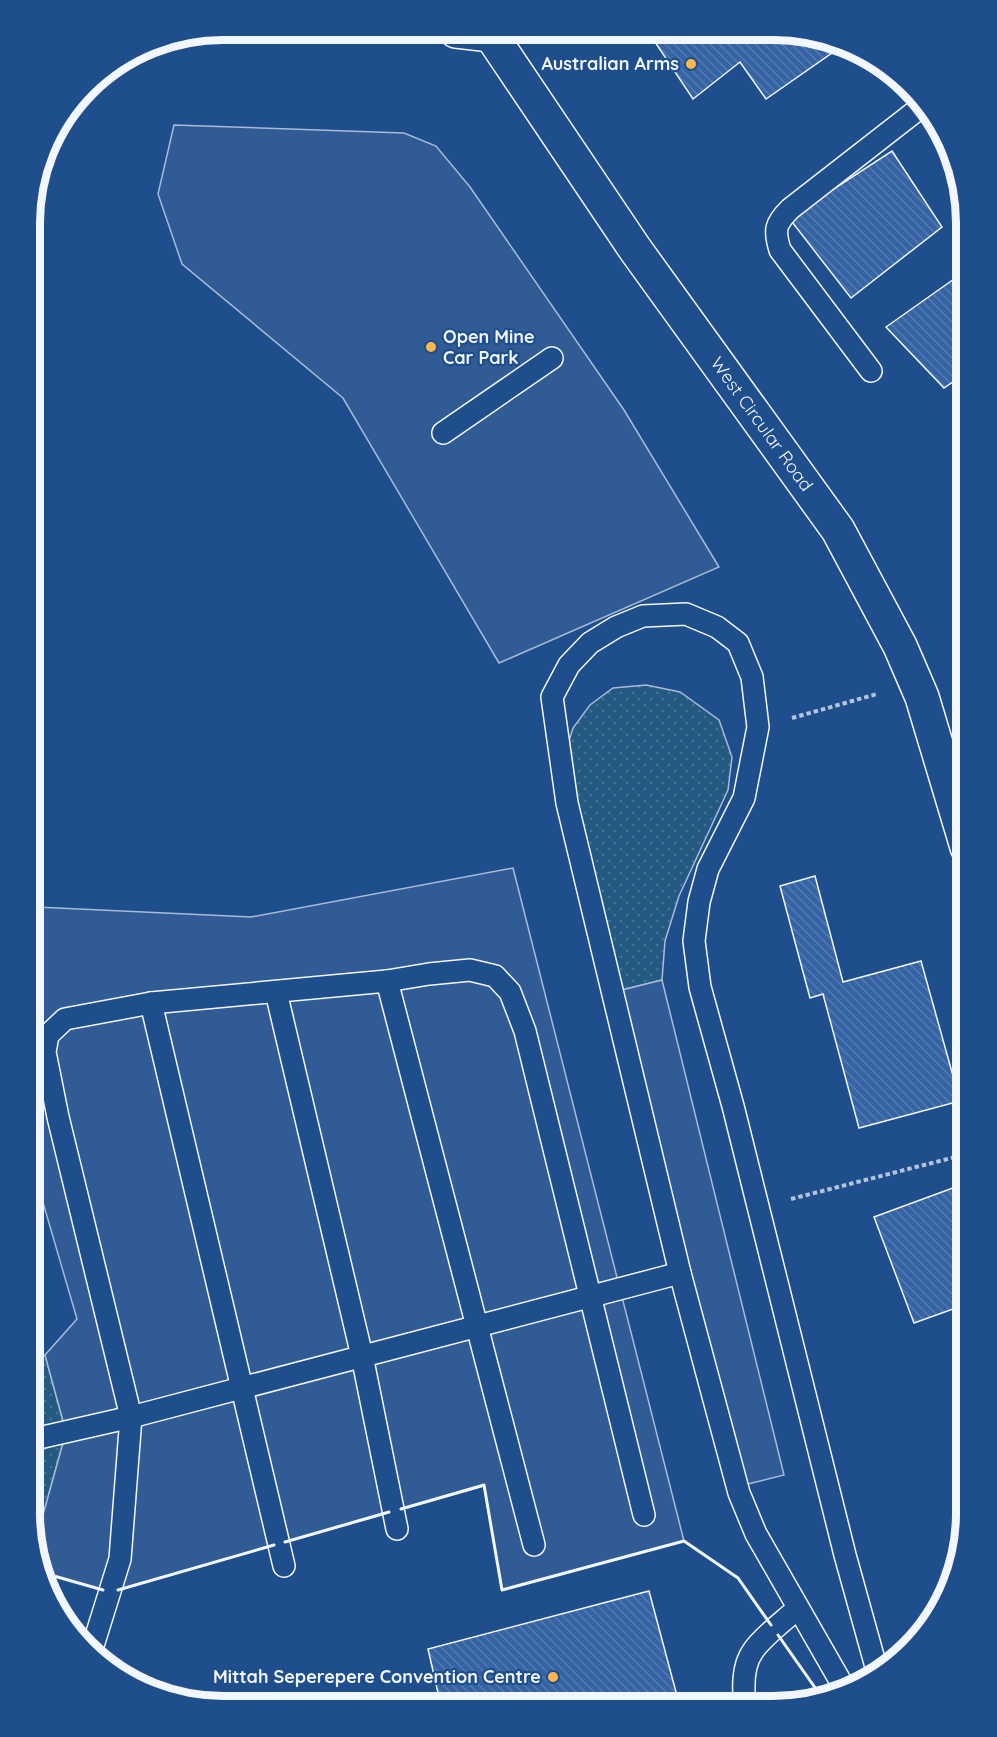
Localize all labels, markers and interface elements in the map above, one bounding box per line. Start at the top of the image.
place label: Australian Arms [541,52,679,75]
marker: Australian Arms [684,57,698,71]
place label: Open Mine Car Park [443,325,535,369]
marker: Open Mine Car Park [424,340,438,354]
street label: West Circular Road [706,352,818,496]
place label: Mittah Seperepere Convention Centre [213,1665,541,1688]
marker: Mittah Seperepere Convention Centre [546,1670,560,1684]

